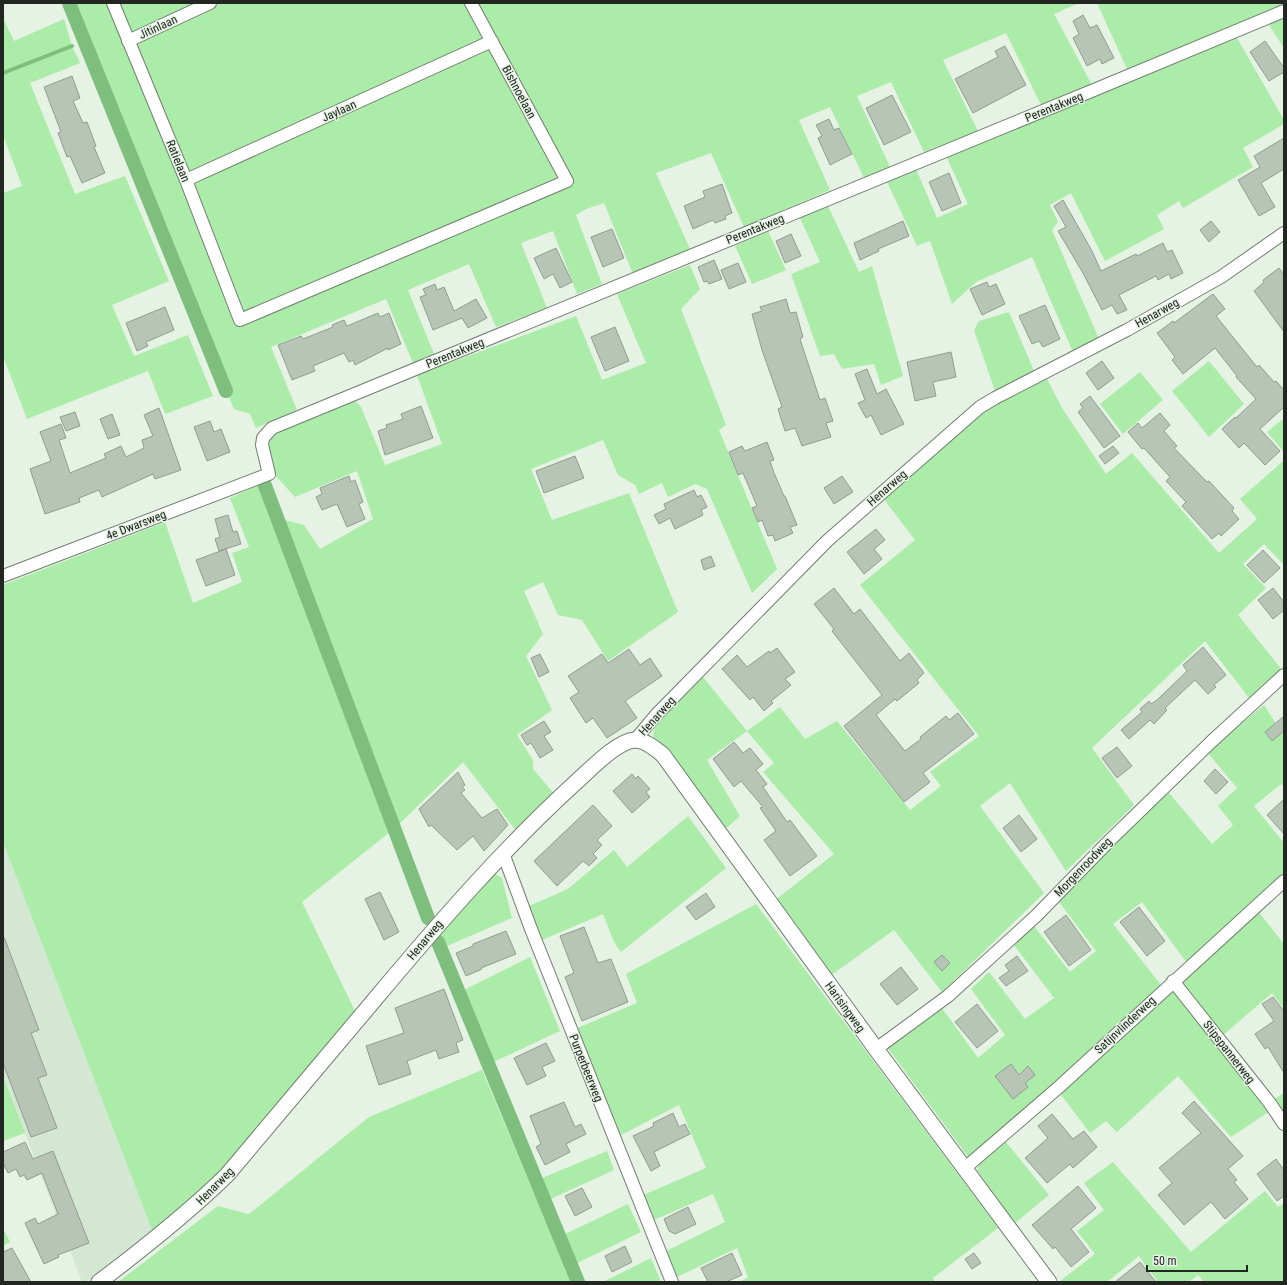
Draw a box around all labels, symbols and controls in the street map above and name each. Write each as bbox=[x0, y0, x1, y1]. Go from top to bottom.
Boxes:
street label: Jitinlaan bbox=[137, 12, 180, 42]
street label: Bishnoelaan bbox=[499, 63, 539, 121]
street label: Perentakweg bbox=[1023, 89, 1085, 125]
street label: Jaylaan bbox=[319, 97, 359, 125]
street label: Ratielaan bbox=[163, 138, 193, 184]
street label: Perentakweg bbox=[724, 211, 786, 247]
street label: Henarweg bbox=[1133, 295, 1181, 331]
street label: Perentakweg bbox=[424, 335, 486, 371]
street label: Henarweg bbox=[864, 467, 910, 509]
street label: 4e Dwarsweg bbox=[104, 507, 168, 543]
street label: Henarweg bbox=[636, 694, 678, 738]
street label: Morgenroodweg bbox=[1051, 834, 1115, 900]
street label: Henarweg bbox=[404, 917, 446, 963]
street label: Harisingweg bbox=[822, 979, 868, 1035]
street label: Satijnvlinderweg bbox=[1092, 993, 1158, 1057]
street label: Stipspannerweg bbox=[1200, 1018, 1258, 1086]
street label: Purperbeerweg bbox=[566, 1032, 606, 1104]
street label: Henarweg bbox=[193, 1164, 237, 1208]
scale bar bbox=[1147, 1247, 1247, 1273]
text: 50 m bbox=[1153, 1254, 1177, 1268]

